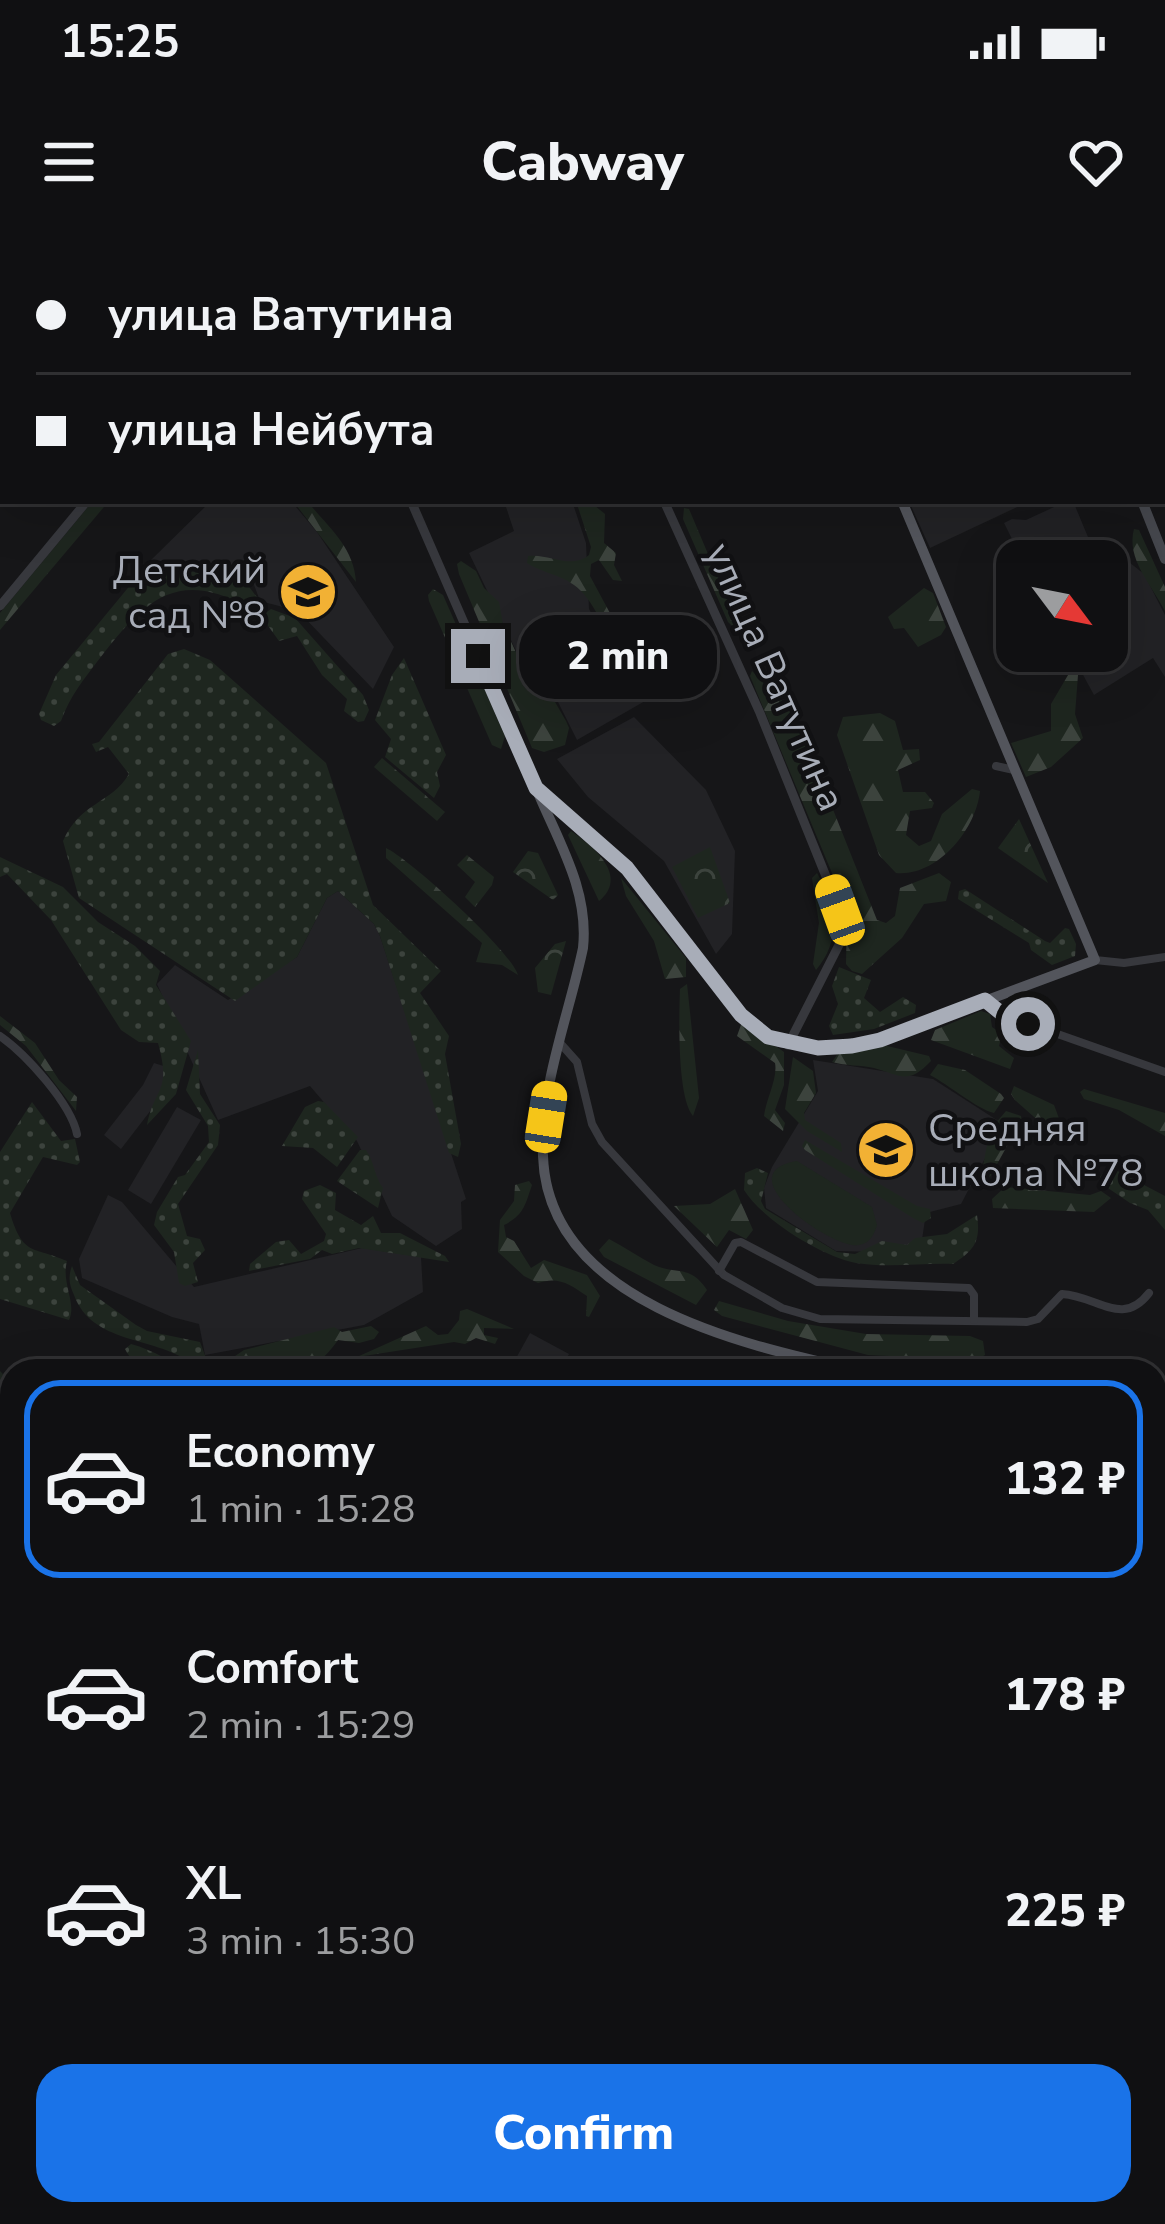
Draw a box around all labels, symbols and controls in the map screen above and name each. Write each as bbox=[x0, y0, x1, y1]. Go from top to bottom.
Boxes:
text: 15:25 bbox=[60, 12, 179, 73]
text: Cabway bbox=[481, 125, 684, 199]
icon: menu bbox=[36, 129, 102, 195]
icon: heart bbox=[1063, 129, 1129, 195]
text: улица Ватутина bbox=[108, 285, 454, 346]
text: улица Нейбута bbox=[108, 400, 435, 461]
street label: улица Ватутина bbox=[692, 535, 858, 819]
north arrow bbox=[996, 540, 1128, 672]
map controls bbox=[996, 540, 1128, 672]
place label: Детский сад №8 bbox=[113, 544, 266, 642]
school or university icon: Детский сад №8 bbox=[277, 561, 339, 623]
callout: 2 min bbox=[520, 614, 718, 698]
route end bbox=[451, 629, 505, 683]
text: 2 min bbox=[567, 630, 669, 683]
car bbox=[811, 870, 869, 950]
route start bbox=[1001, 997, 1055, 1051]
car bbox=[523, 1079, 569, 1155]
place label: Средняя школа №78 bbox=[928, 1102, 1144, 1200]
school or university icon: Средняя школа №78 bbox=[855, 1119, 917, 1181]
text: Economy bbox=[186, 1422, 375, 1483]
icon: car bbox=[42, 1425, 150, 1533]
text: 132 ₽ bbox=[1004, 1449, 1125, 1510]
text: 1 min · 15:28 bbox=[186, 1483, 415, 1536]
text: Comfort bbox=[186, 1638, 358, 1699]
icon: car bbox=[42, 1641, 150, 1749]
text: 178 ₽ bbox=[1004, 1665, 1125, 1726]
text: 2 min · 15:29 bbox=[186, 1699, 415, 1752]
text: XL bbox=[186, 1854, 242, 1915]
icon: car bbox=[42, 1857, 150, 1965]
text: 225 ₽ bbox=[1004, 1881, 1125, 1942]
text: 3 min · 15:30 bbox=[186, 1915, 415, 1968]
button: Confirm bbox=[36, 2064, 1131, 2202]

